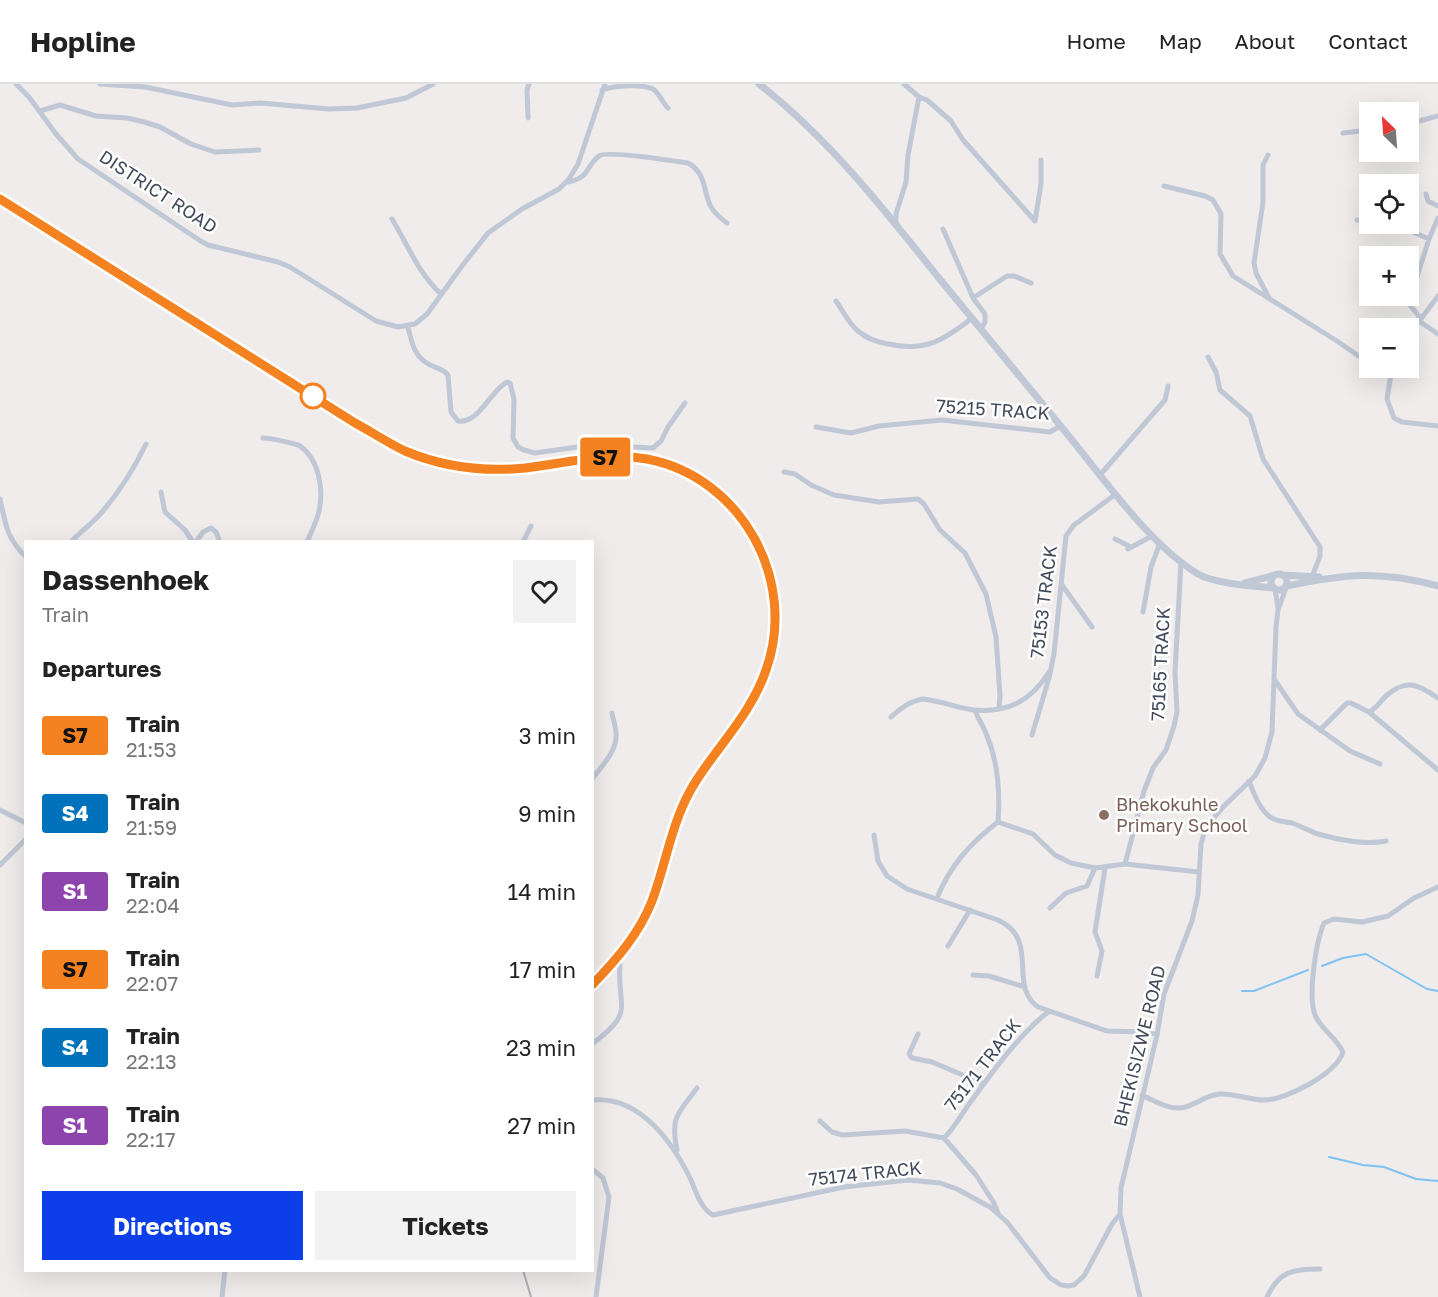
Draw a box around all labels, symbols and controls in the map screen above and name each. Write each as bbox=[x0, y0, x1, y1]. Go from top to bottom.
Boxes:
text: Hopline bbox=[30, 25, 136, 58]
text: Home bbox=[1066, 28, 1126, 54]
text: Map bbox=[1159, 28, 1202, 54]
text: About bbox=[1235, 28, 1295, 54]
text: Contact bbox=[1328, 28, 1408, 54]
north arrow bbox=[1359, 102, 1419, 162]
map controls bbox=[1359, 102, 1419, 378]
street label: DISTRICT ROAD bbox=[96, 145, 222, 237]
button: locate bbox=[1359, 174, 1419, 234]
button: + bbox=[1359, 246, 1419, 306]
button: − bbox=[1359, 318, 1419, 378]
unlabelled marker bbox=[300, 383, 326, 409]
street label: 75215 TRACK bbox=[936, 394, 1051, 424]
line badge: S7 bbox=[578, 438, 632, 476]
text: S7 bbox=[592, 444, 618, 470]
street label: 75153 TRACK bbox=[1025, 544, 1061, 660]
button: heart bbox=[513, 560, 576, 623]
text: Dassenhoek bbox=[42, 563, 210, 596]
text: Train bbox=[42, 602, 89, 626]
street label: 75165 TRACK bbox=[1146, 606, 1174, 722]
text: Departures bbox=[42, 655, 161, 682]
text: Train bbox=[126, 710, 180, 737]
text: S7 bbox=[62, 722, 88, 748]
text: 3 min bbox=[519, 722, 576, 749]
text: 21:53 bbox=[126, 737, 177, 761]
text: Train bbox=[126, 788, 180, 815]
place label: Bhekokuhle Primary School bbox=[1116, 793, 1248, 836]
text: S4 bbox=[61, 800, 89, 826]
text: 9 min bbox=[518, 800, 576, 827]
marker: Bhekokuhle Primary School bbox=[1097, 808, 1111, 822]
text: 21:59 bbox=[126, 815, 177, 839]
text: Train bbox=[126, 866, 180, 893]
text: S1 bbox=[63, 878, 87, 904]
text: 14 min bbox=[508, 878, 576, 905]
text: 22:04 bbox=[126, 893, 180, 917]
text: Train bbox=[126, 944, 180, 971]
text: S7 bbox=[62, 956, 88, 982]
text: 17 min bbox=[509, 956, 576, 983]
street label: BHEKISIZWE ROAD bbox=[1108, 963, 1170, 1129]
text: 22:07 bbox=[126, 971, 178, 995]
street label: 75171 TRACK bbox=[939, 1014, 1025, 1115]
text: Train bbox=[126, 1022, 180, 1049]
text: S4 bbox=[61, 1034, 89, 1060]
text: 23 min bbox=[506, 1034, 576, 1061]
text: 22:13 bbox=[126, 1049, 177, 1073]
text: Train bbox=[126, 1100, 180, 1127]
text: S1 bbox=[63, 1112, 87, 1138]
text: 27 min bbox=[507, 1112, 576, 1139]
text: 22:17 bbox=[126, 1127, 176, 1151]
street label: 75174 TRACK bbox=[807, 1156, 922, 1190]
button: Directions bbox=[42, 1191, 303, 1260]
button: Tickets bbox=[315, 1191, 576, 1260]

